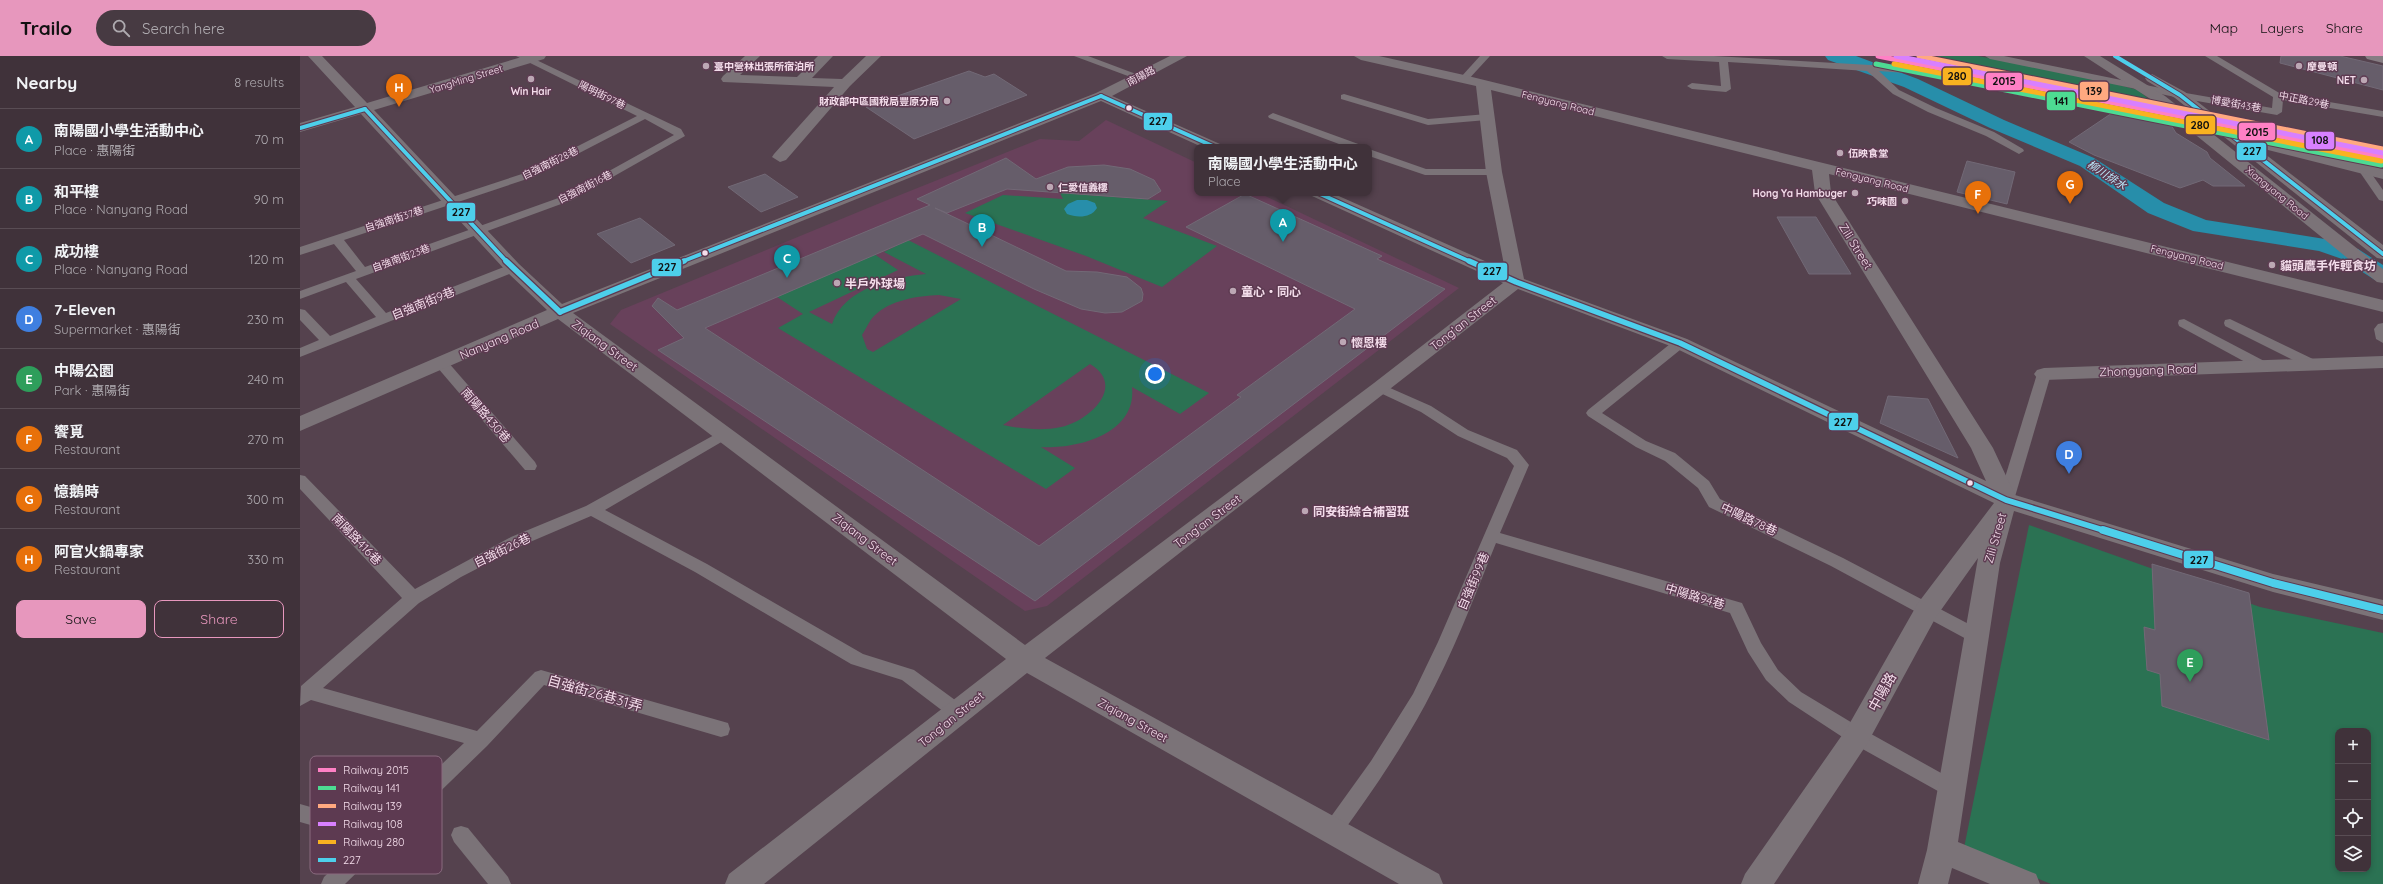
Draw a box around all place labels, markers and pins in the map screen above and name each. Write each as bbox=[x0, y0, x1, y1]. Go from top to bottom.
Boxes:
place label: 臺中營林出張所宿泊所 bbox=[714, 60, 814, 73]
place label: 摩曼頓 bbox=[2307, 60, 2338, 73]
marker: 臺中營林出張所宿泊所 bbox=[701, 61, 711, 71]
marker: 摩曼頓 bbox=[2294, 61, 2304, 71]
pin: H bbox=[386, 74, 412, 107]
marker: Win Hair bbox=[526, 74, 536, 84]
place label: NET bbox=[2337, 74, 2356, 87]
marker: NET bbox=[2359, 75, 2369, 85]
place label: Win Hair bbox=[511, 85, 552, 98]
place label: 財政部中區國稅局豐原分局 bbox=[819, 95, 939, 108]
marker: 財政部中區國稅局豐原分局 bbox=[942, 96, 952, 106]
unlabelled marker bbox=[1124, 103, 1134, 113]
place label: 伍映食堂 bbox=[1848, 147, 1888, 160]
marker: 伍映食堂 bbox=[1835, 148, 1845, 158]
pin: G bbox=[2057, 171, 2083, 204]
place label: 仁愛信義樓 bbox=[1058, 181, 1108, 194]
pin: F bbox=[1965, 181, 1991, 214]
marker: 仁愛信義樓 bbox=[1045, 182, 1055, 192]
place label: Hong Ya Hambuger bbox=[1753, 187, 1848, 200]
marker: Hong Ya Hambuger bbox=[1850, 188, 1860, 198]
place label: 巧味園 bbox=[1867, 195, 1897, 208]
marker: 巧味園 bbox=[1900, 196, 1910, 206]
pin: A bbox=[1270, 209, 1296, 242]
pin: B bbox=[969, 214, 995, 247]
pin: C bbox=[774, 245, 800, 278]
unlabelled marker bbox=[700, 248, 710, 258]
place label: 貓頭鷹手作輕食坊 bbox=[2280, 258, 2376, 273]
marker: 貓頭鷹手作輕食坊 bbox=[2267, 260, 2277, 270]
place label: 半戶外球場 bbox=[845, 276, 905, 291]
marker: 半戶外球場 bbox=[832, 278, 842, 288]
place label: 童心‧同心 bbox=[1241, 284, 1301, 299]
marker: 童心‧同心 bbox=[1228, 286, 1238, 296]
place label: 懷恩樓 bbox=[1351, 335, 1387, 350]
marker: 懷恩樓 bbox=[1338, 337, 1348, 347]
pin: D bbox=[2056, 441, 2082, 474]
unlabelled marker bbox=[1965, 478, 1975, 488]
place label: 同安街綜合補習班 bbox=[1313, 504, 1409, 519]
marker: 同安街綜合補習班 bbox=[1300, 506, 1310, 516]
pin: E bbox=[2177, 649, 2203, 682]

